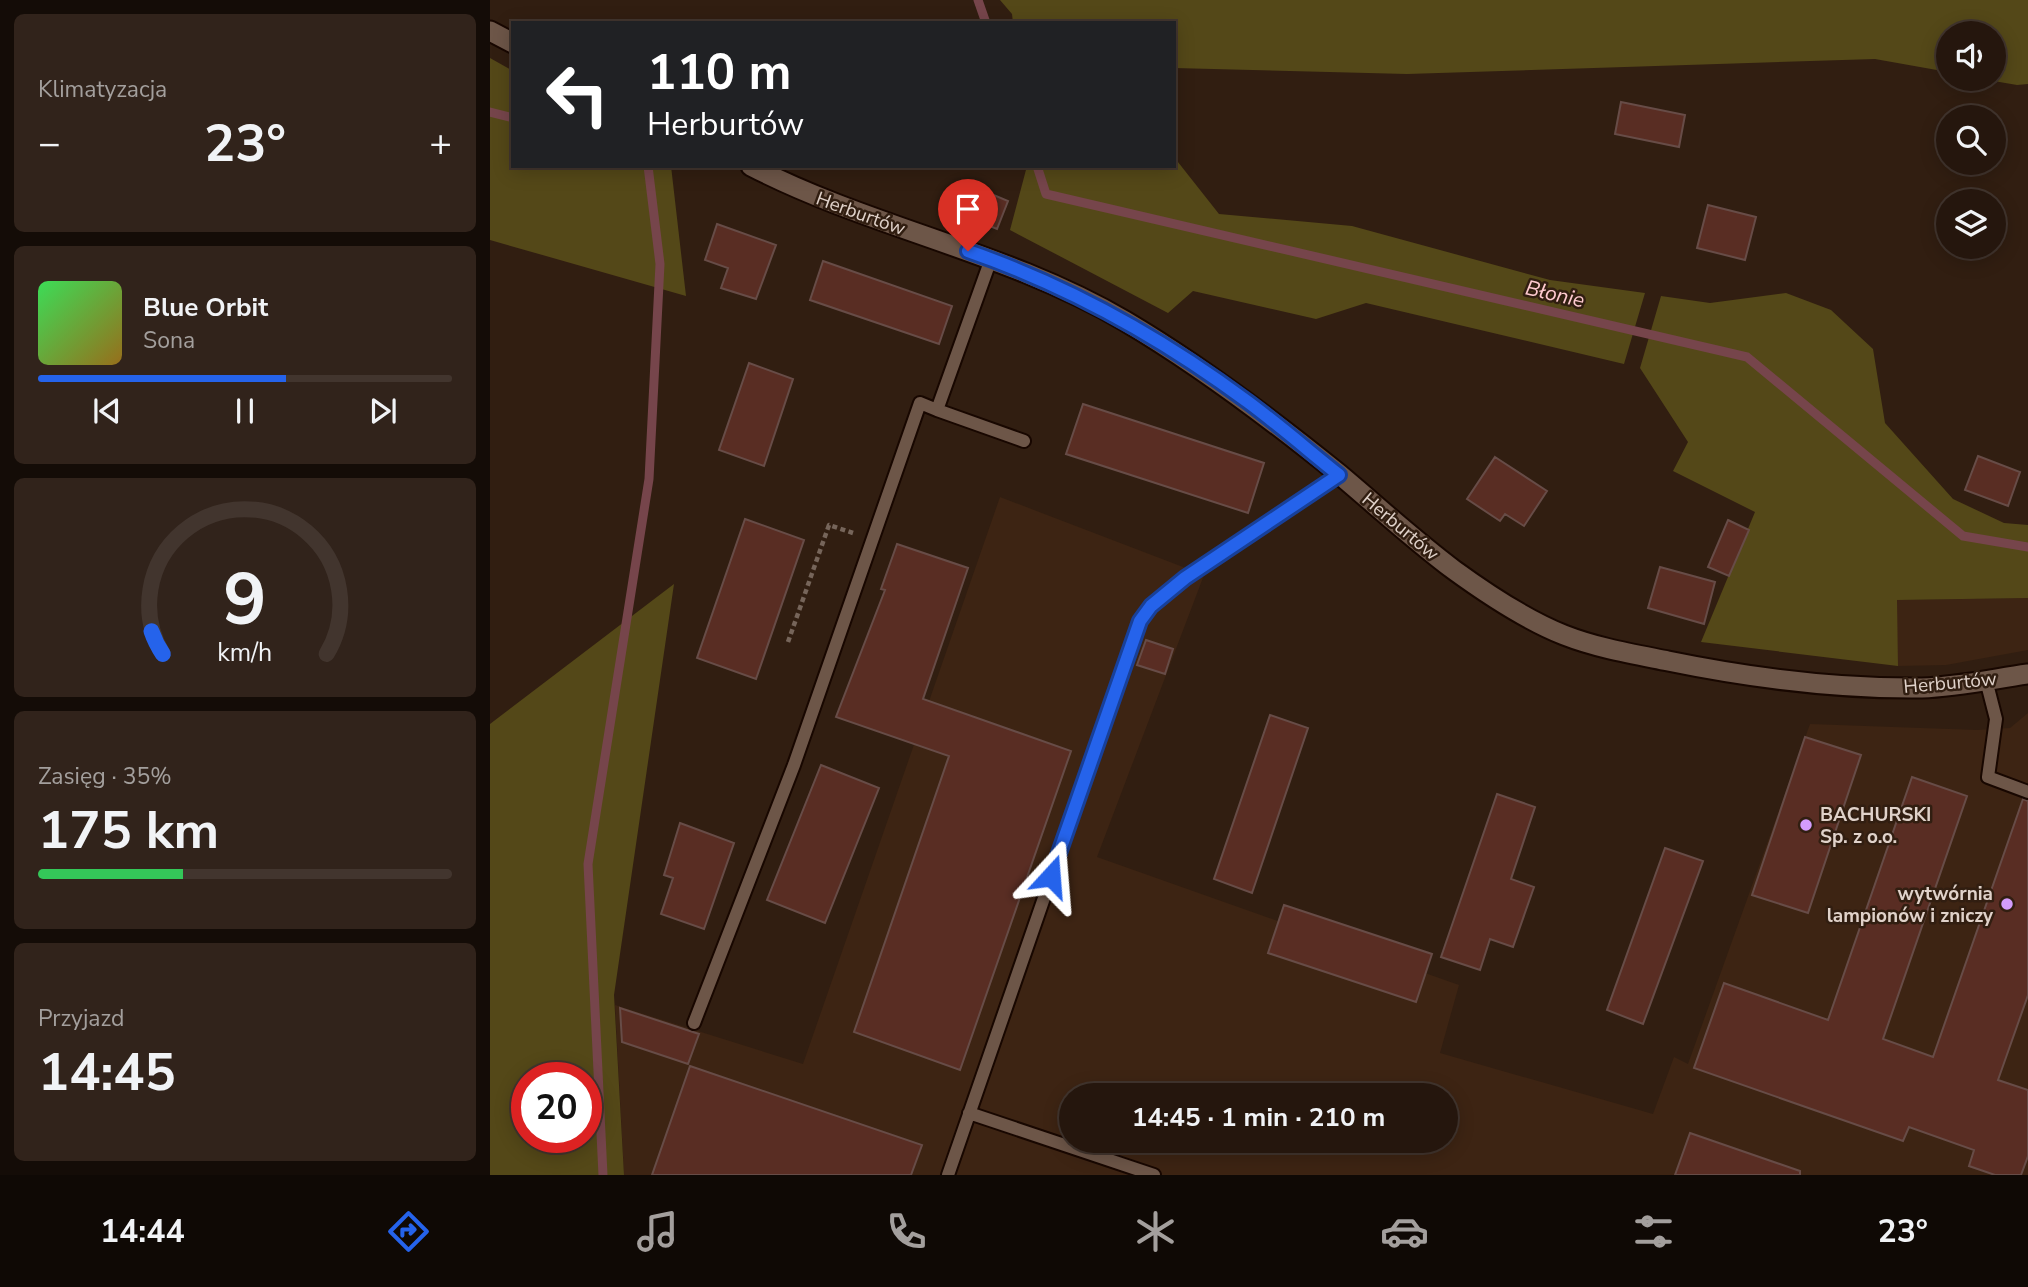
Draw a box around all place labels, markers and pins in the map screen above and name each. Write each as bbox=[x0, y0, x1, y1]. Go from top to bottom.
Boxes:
pin bbox=[938, 179, 998, 251]
place label: BACHURSKI Sp. z o.o. bbox=[1820, 802, 1931, 850]
marker: BACHURSKI Sp. z o.o. bbox=[1798, 817, 1814, 833]
place label: wytwórnia lampionów i zniczy bbox=[1827, 881, 1994, 929]
marker: wytwórnia lampionów i zniczy bbox=[1999, 896, 2015, 912]

